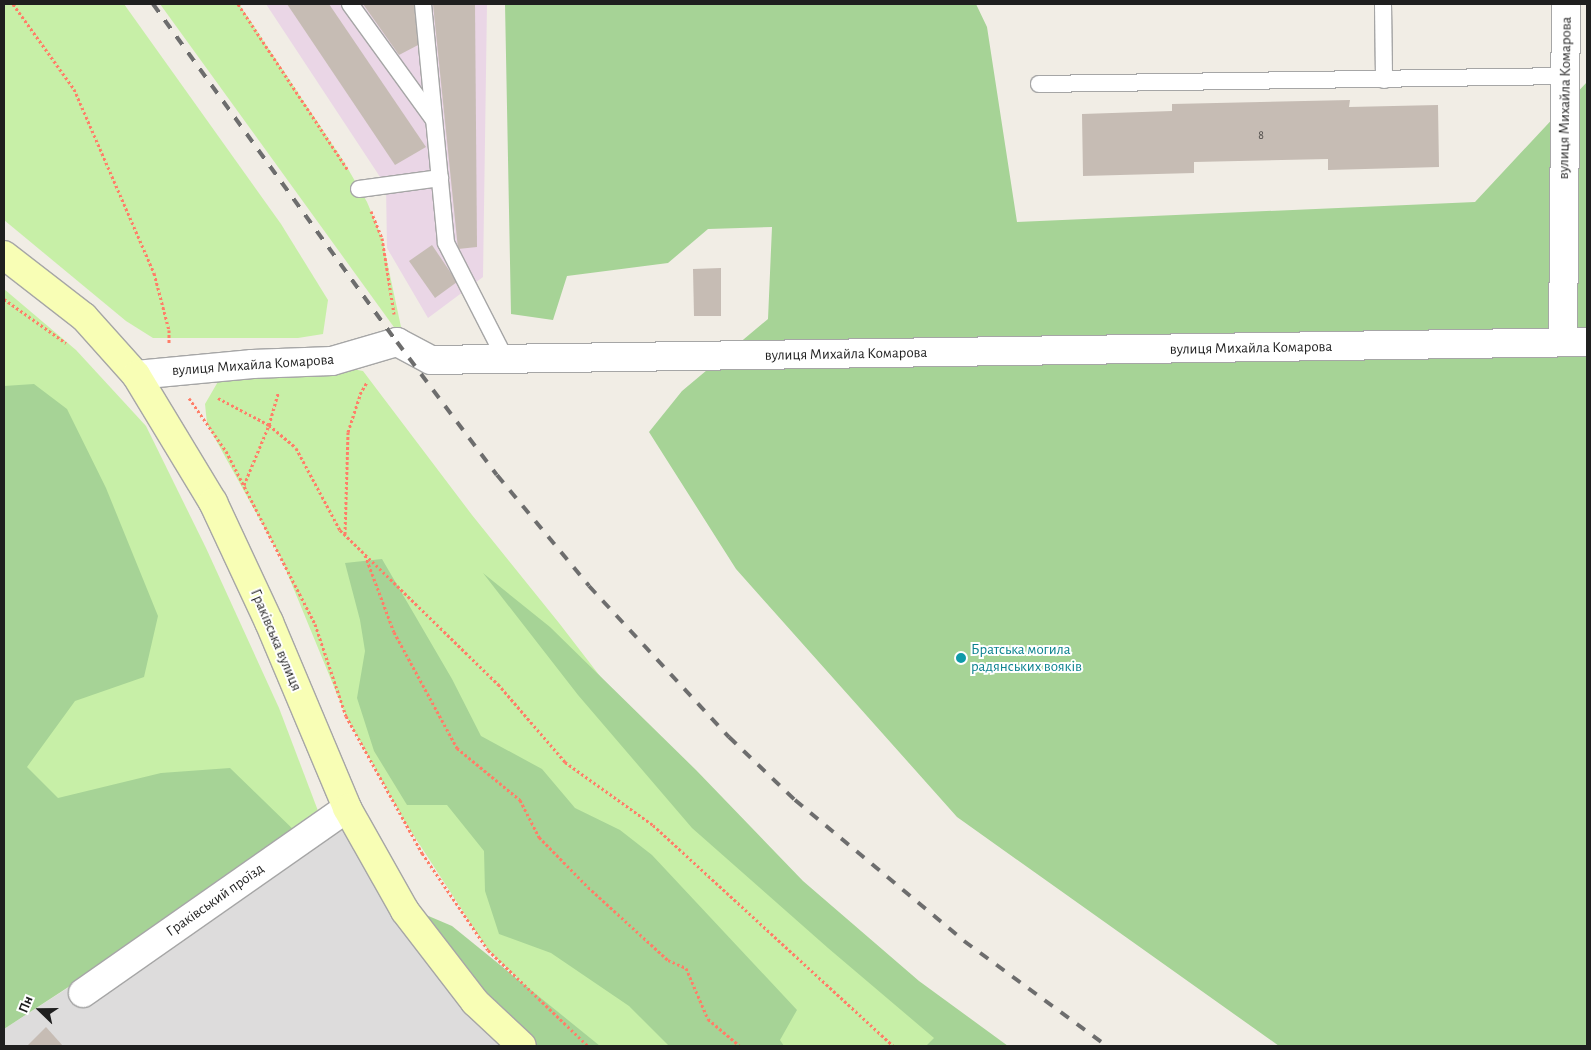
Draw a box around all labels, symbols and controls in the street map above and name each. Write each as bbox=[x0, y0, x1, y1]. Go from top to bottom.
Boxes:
street label: вулиця Михайла Комарова bbox=[1555, 17, 1575, 179]
house number: 8 bbox=[1258, 129, 1264, 143]
street label: вулиця Михайла Комарова bbox=[1170, 338, 1332, 358]
street label: вулиця Михайла Комарова bbox=[765, 344, 927, 364]
street label: вулиця Михайла Комарова bbox=[171, 350, 335, 380]
street label: Граківська вулиця bbox=[246, 586, 306, 694]
place label: Братська могила радянських вояків bbox=[971, 640, 1082, 675]
marker: Братська могила радянських вояків bbox=[955, 652, 967, 664]
street label: Граківський проїзд bbox=[163, 860, 267, 940]
north arrow bbox=[15, 985, 65, 1035]
text: Пн bbox=[16, 994, 36, 1015]

